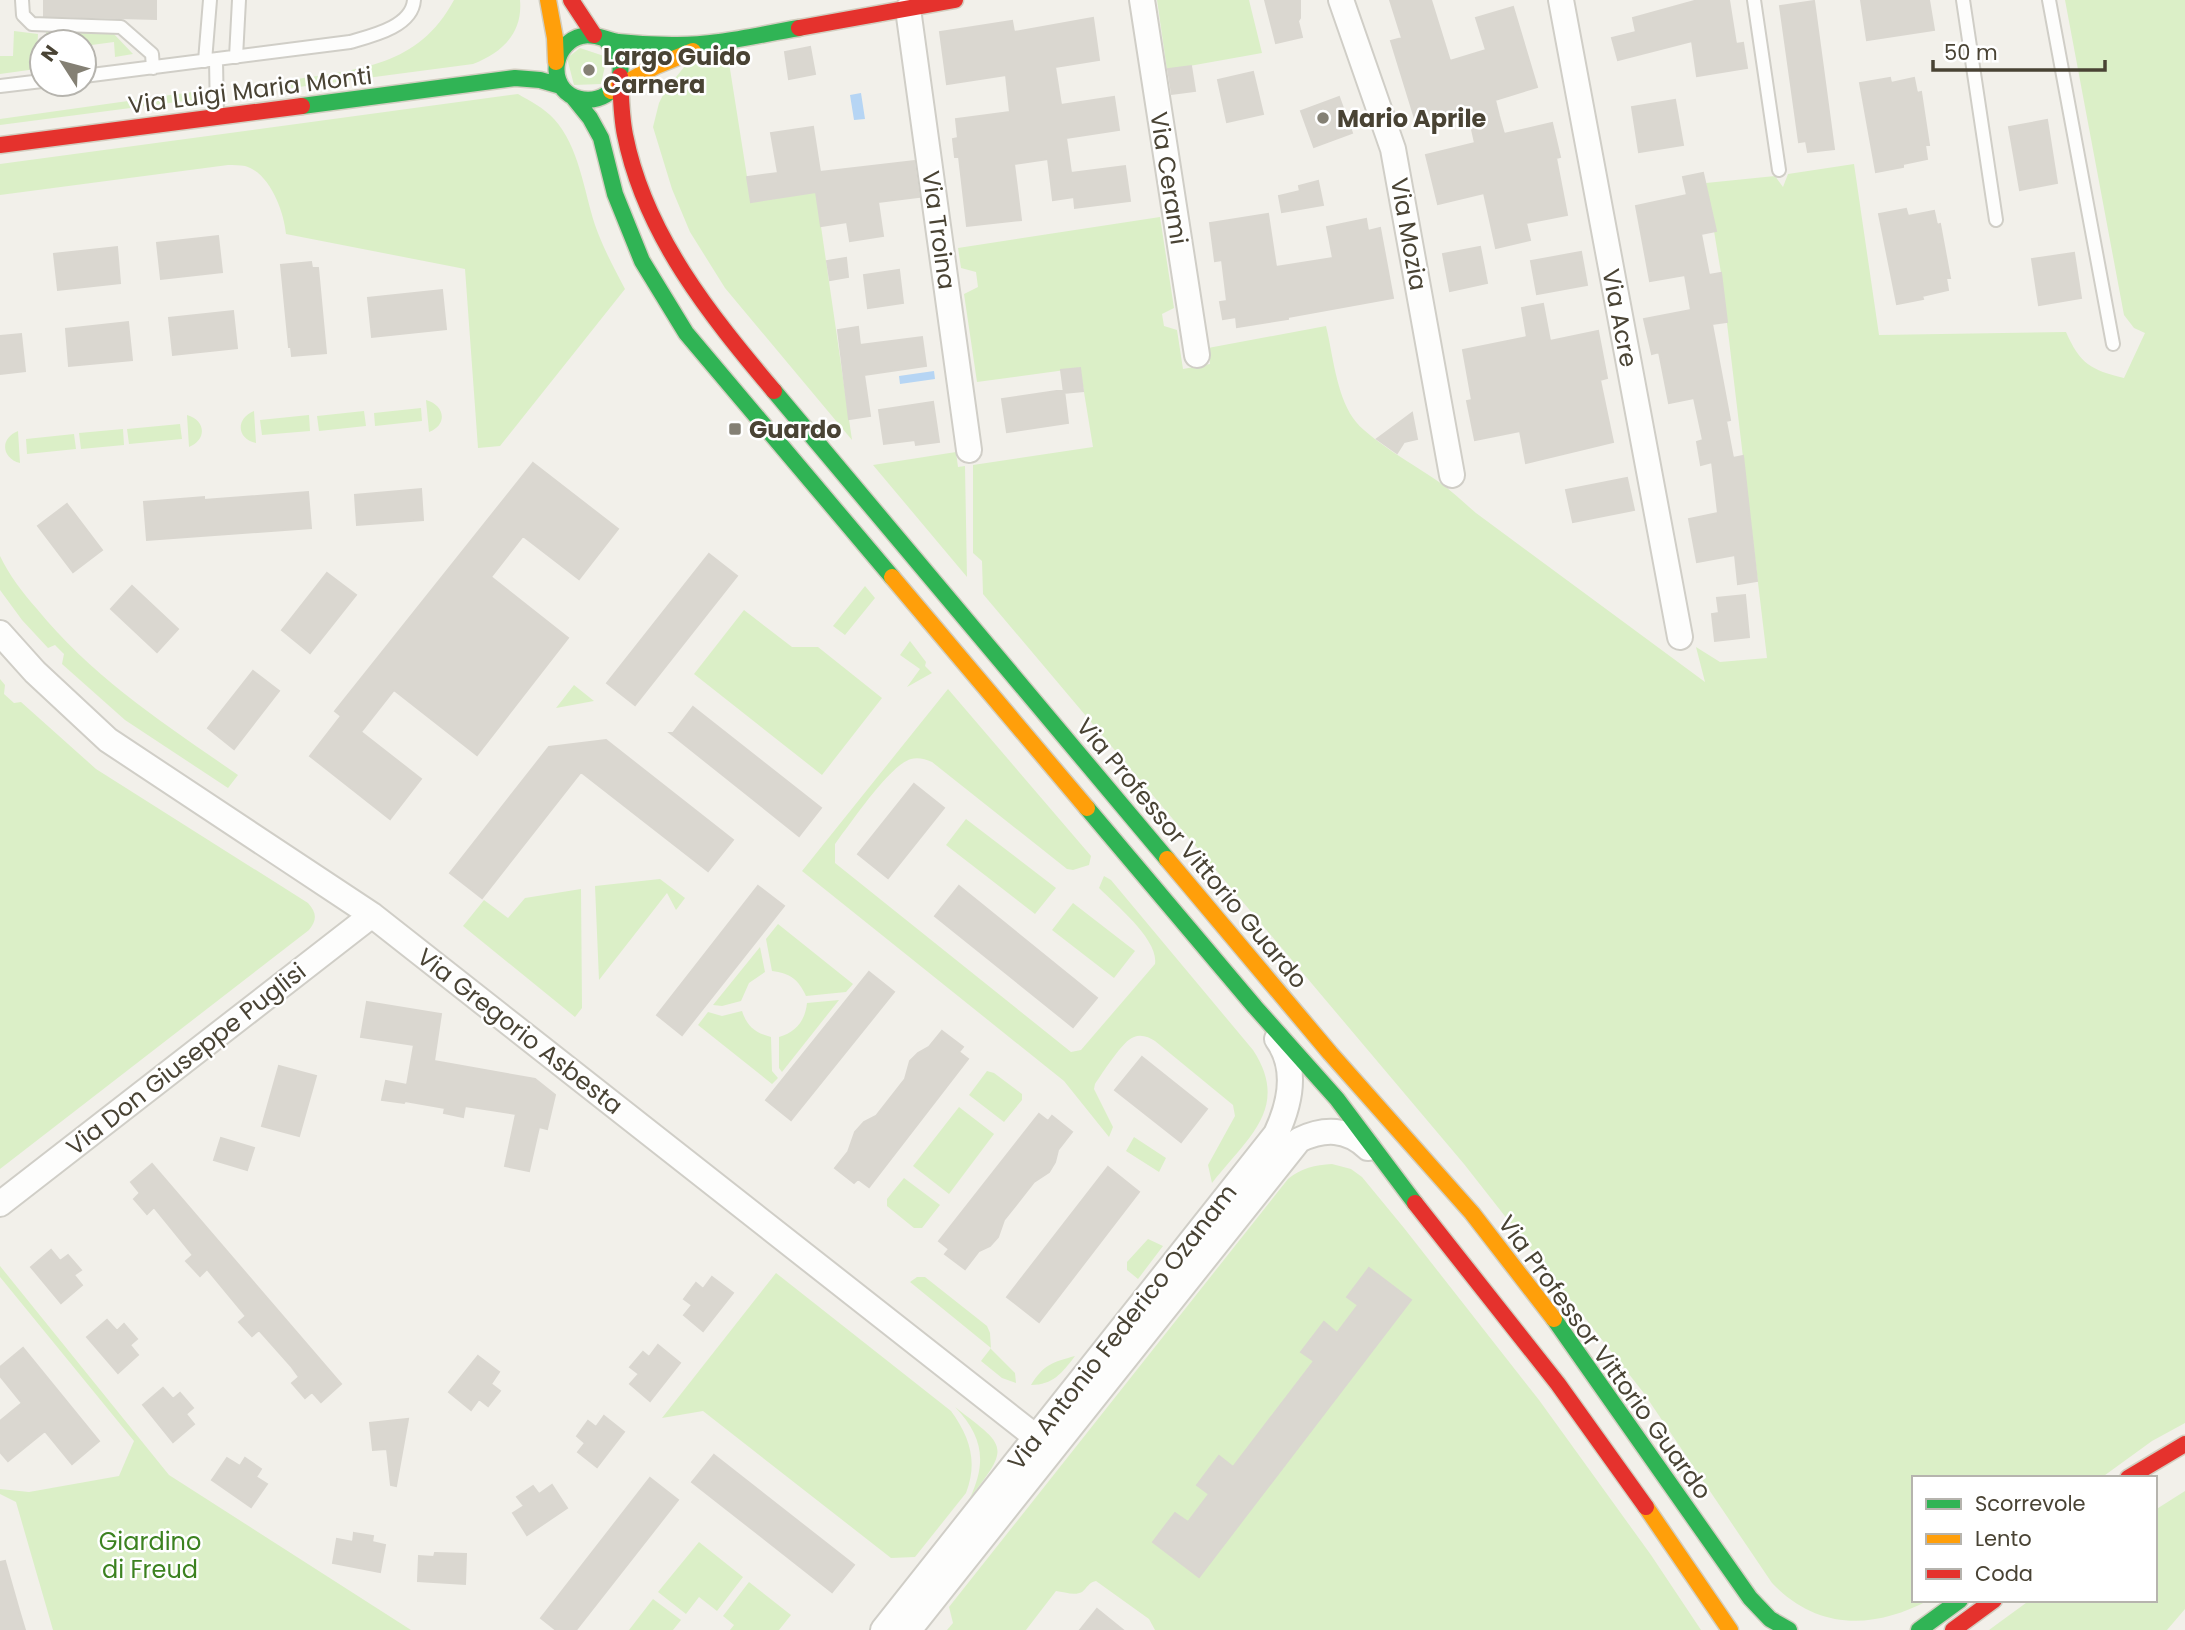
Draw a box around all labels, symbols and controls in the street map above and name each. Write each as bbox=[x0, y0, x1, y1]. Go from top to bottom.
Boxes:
north arrow bbox=[28, 28, 98, 98]
scale bar bbox=[1933, 28, 2104, 72]
text: 50 m bbox=[1944, 38, 1998, 67]
text: N bbox=[35, 40, 65, 67]
place label: Largo Guido Carnera bbox=[603, 40, 751, 101]
street label: Via Luigi Maria Monti bbox=[126, 59, 374, 121]
marker: Largo Guido Carnera bbox=[581, 62, 597, 78]
place label: Mario Aprile bbox=[1337, 102, 1486, 135]
street label: Via Cerami bbox=[1142, 109, 1196, 247]
marker: Mario Aprile bbox=[1315, 110, 1331, 126]
street label: Via Troina bbox=[914, 169, 964, 291]
street label: Via Mozia bbox=[1383, 175, 1435, 293]
street label: Via Acre bbox=[1594, 266, 1646, 370]
place label: Guardo bbox=[749, 413, 842, 446]
marker: Guardo bbox=[727, 421, 743, 437]
street label: Via Professor Vittorio Guardo bbox=[1069, 711, 1315, 995]
street label: Via Gregorio Asbesta bbox=[410, 940, 630, 1122]
street label: Via Don Giuseppe Puglisi bbox=[59, 955, 313, 1163]
street label: Via Antonio Federico Ozanam bbox=[1000, 1177, 1244, 1477]
street label: Via Professor Vittorio Guardo bbox=[1491, 1208, 1719, 1506]
legend bbox=[1912, 1476, 2157, 1602]
text: Scorrevole bbox=[1975, 1489, 2086, 1518]
text: Lento bbox=[1975, 1524, 2032, 1553]
park label: Giardino di Freud bbox=[99, 1525, 201, 1586]
text: Coda bbox=[1975, 1559, 2033, 1588]

